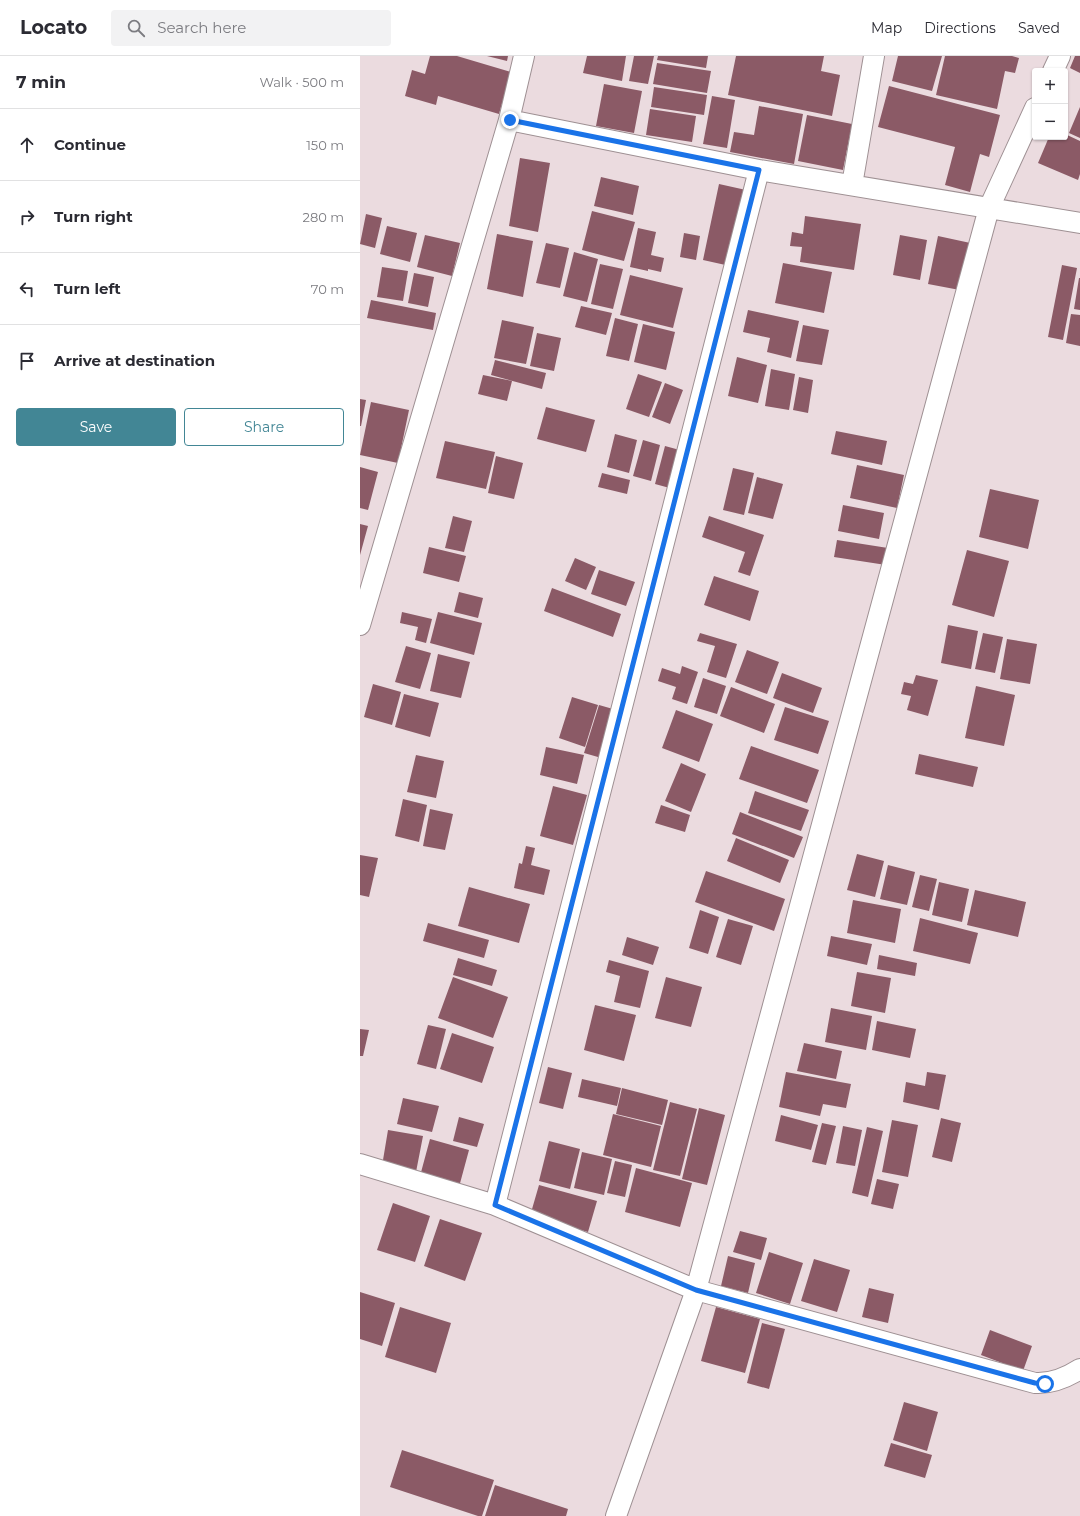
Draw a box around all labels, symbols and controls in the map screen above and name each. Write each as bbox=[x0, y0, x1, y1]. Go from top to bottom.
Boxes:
search box bbox=[111, 10, 391, 46]
text: Locato bbox=[20, 16, 87, 39]
icon: search bbox=[125, 17, 147, 39]
text: Search here bbox=[157, 18, 246, 37]
text: Map bbox=[871, 19, 902, 37]
text: Directions bbox=[924, 19, 996, 37]
text: Saved bbox=[1018, 19, 1060, 37]
map controls bbox=[1032, 68, 1068, 140]
button: + bbox=[1032, 68, 1068, 104]
text: 7 min bbox=[16, 72, 66, 92]
text: Walk · 500 m bbox=[259, 74, 344, 90]
button: − bbox=[1032, 104, 1068, 140]
route end bbox=[501, 111, 519, 129]
icon: ahead bbox=[16, 134, 38, 156]
text: Continue bbox=[54, 135, 126, 154]
text: 150 m bbox=[306, 137, 344, 153]
icon: right bbox=[16, 206, 38, 228]
text: Turn right bbox=[54, 207, 133, 226]
text: 280 m bbox=[303, 209, 344, 225]
icon: left bbox=[16, 278, 38, 300]
text: Turn left bbox=[54, 279, 121, 298]
text: 70 m bbox=[311, 281, 344, 297]
icon: arrive bbox=[16, 350, 38, 372]
text: Arrive at destination bbox=[54, 351, 215, 370]
button: Save bbox=[16, 408, 176, 446]
button: Share bbox=[184, 408, 344, 446]
route start bbox=[1036, 1375, 1054, 1393]

